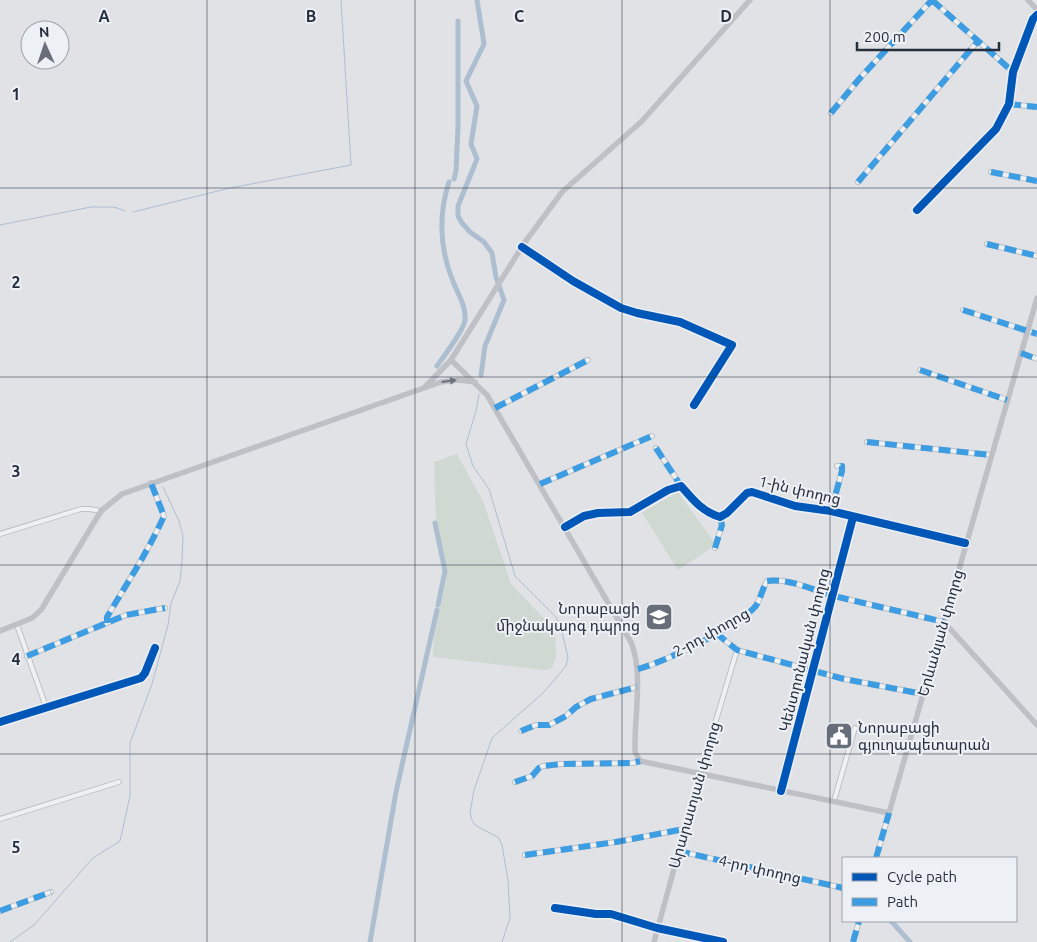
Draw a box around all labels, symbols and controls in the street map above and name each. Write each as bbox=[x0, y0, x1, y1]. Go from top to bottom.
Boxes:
text: A bbox=[98, 7, 110, 25]
text: B bbox=[306, 7, 316, 25]
text: C bbox=[514, 7, 524, 25]
text: D bbox=[720, 7, 732, 25]
north arrow bbox=[20, 20, 70, 70]
scale bar bbox=[857, 20, 1000, 52]
text: N bbox=[39, 24, 50, 40]
text: 200 m bbox=[864, 28, 906, 45]
text: 1 bbox=[11, 85, 21, 103]
text: 2 bbox=[11, 273, 21, 291]
one-way arrow bbox=[441, 377, 457, 385]
text: 3 bbox=[11, 462, 21, 480]
street label: 1-ին փողոց bbox=[757, 472, 843, 509]
street label: Կենտրոնական փողոց bbox=[775, 566, 834, 734]
street label: Երևանյան փողոց bbox=[914, 568, 967, 699]
place label: Նորաբացի միջնակարգ դպրոց bbox=[496, 600, 640, 635]
school or university icon: Նորաբացի միջնակարգ դպրոց bbox=[644, 602, 674, 632]
street label: 2-րդ փողոց bbox=[670, 604, 752, 661]
text: 4 bbox=[11, 650, 21, 668]
place label: Նորաբացի գյուղապետարան bbox=[858, 719, 990, 754]
street label: Արարատյան փողոց bbox=[665, 720, 724, 870]
public building icon: Նորաբացի գյուղապետարան bbox=[824, 721, 854, 751]
text: 5 bbox=[11, 838, 21, 856]
street label: 4-րդ փողոց bbox=[717, 851, 803, 888]
legend bbox=[842, 857, 1017, 922]
text: Cycle path bbox=[887, 868, 957, 885]
text: Path bbox=[887, 893, 918, 910]

